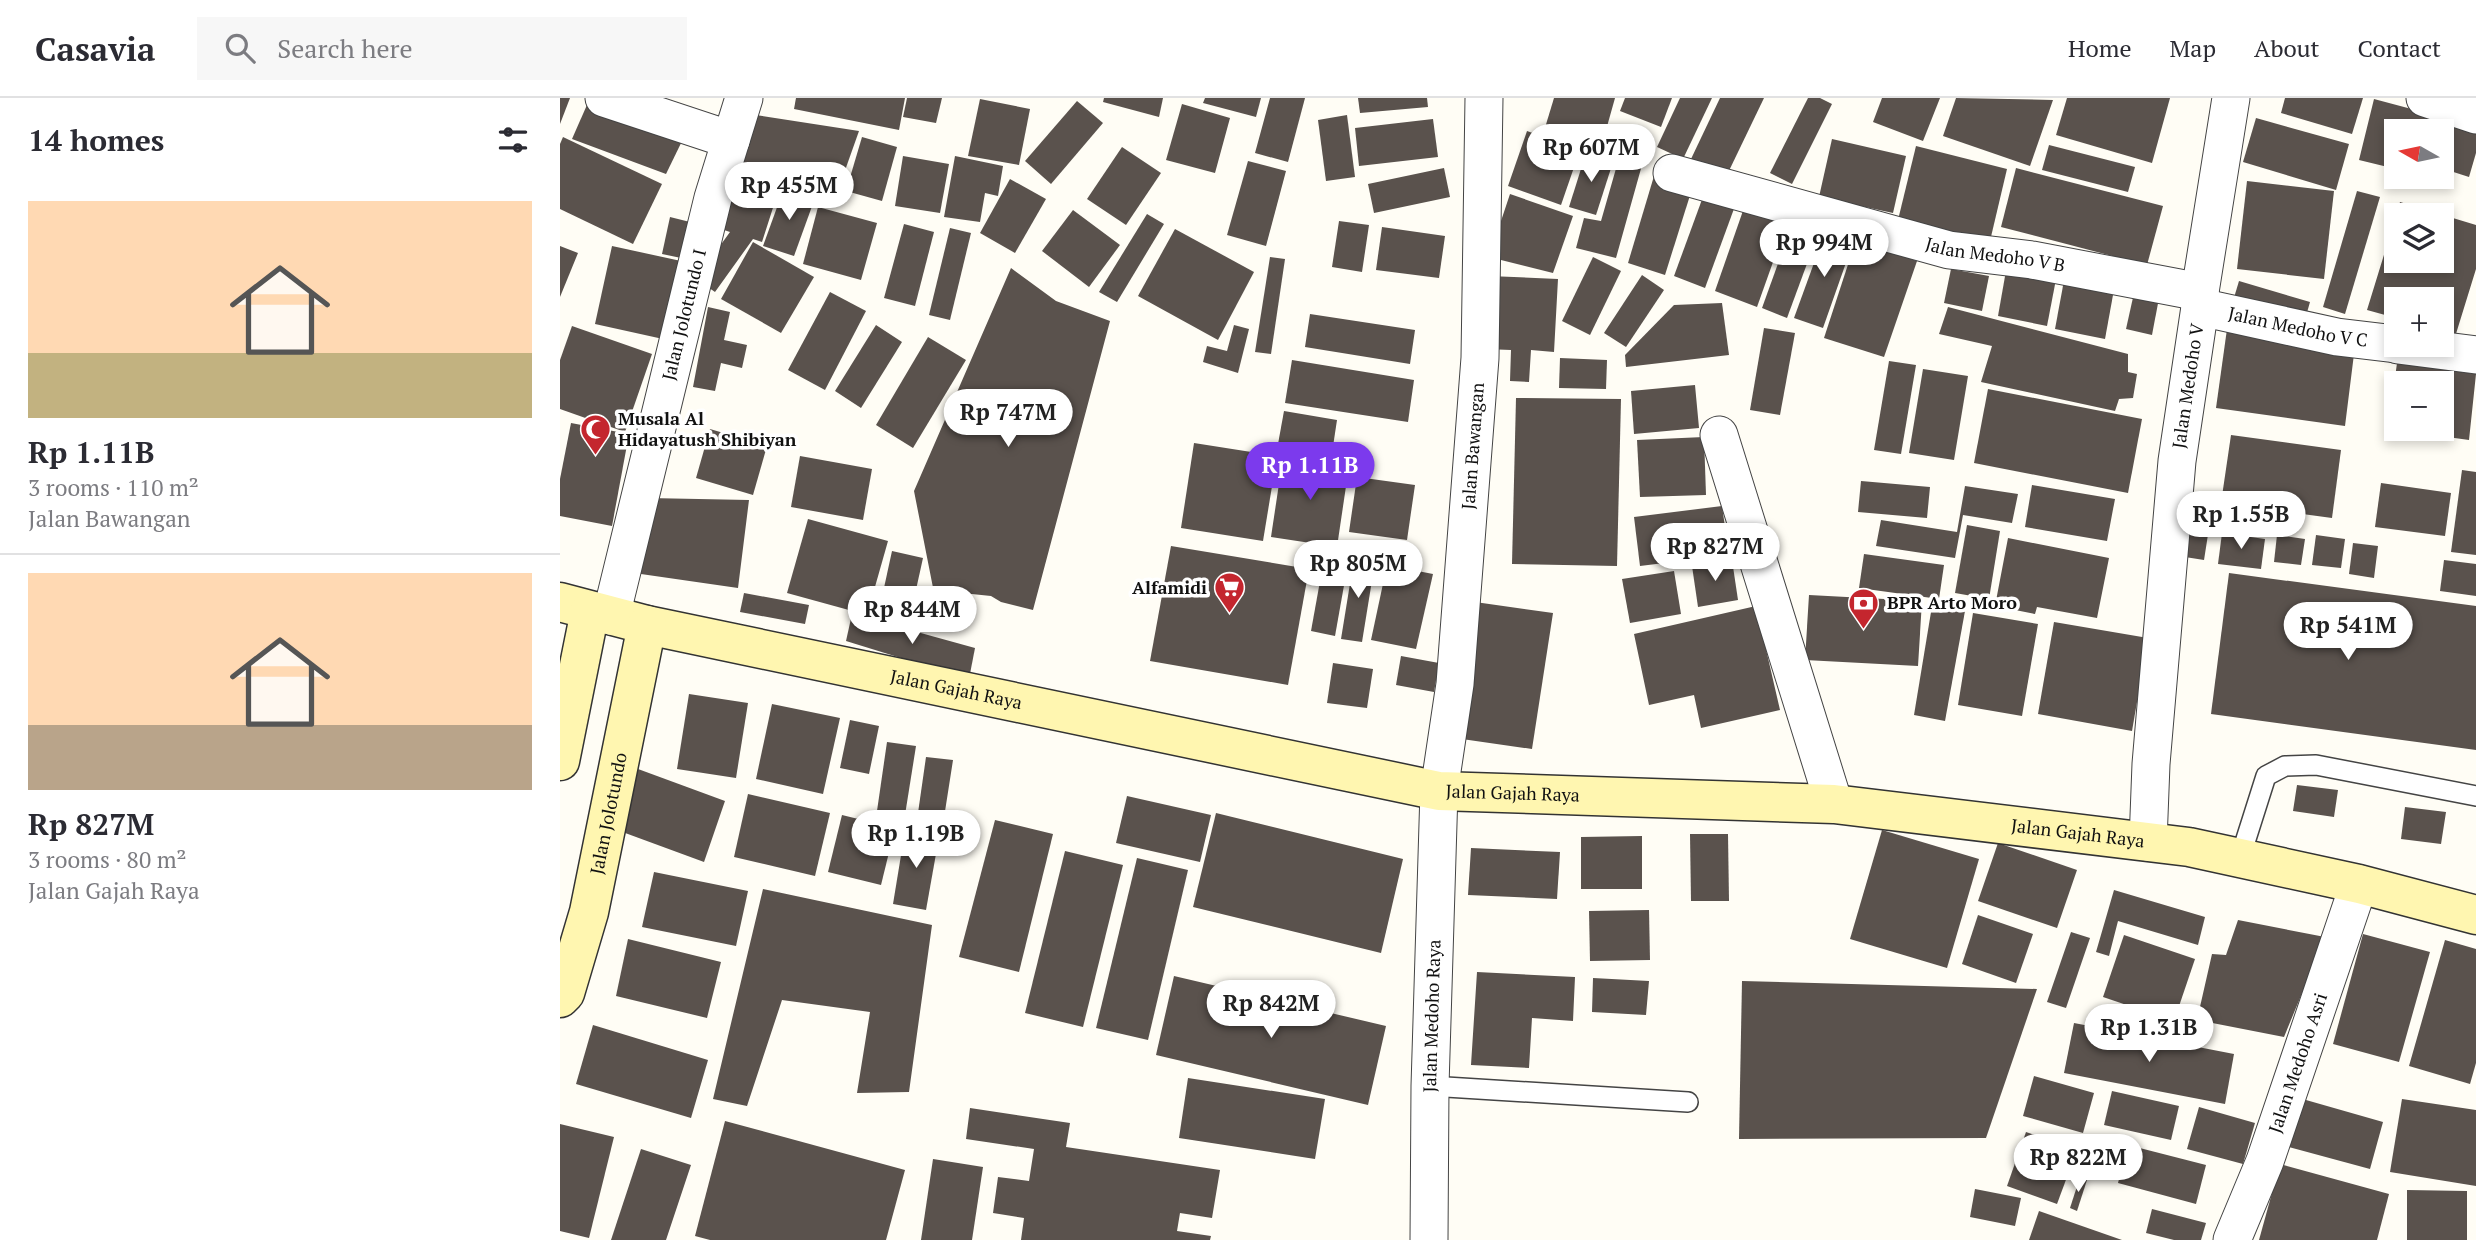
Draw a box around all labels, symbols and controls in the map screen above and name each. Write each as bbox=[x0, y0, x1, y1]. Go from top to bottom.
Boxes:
search box bbox=[197, 17, 687, 80]
text: Casavia bbox=[35, 27, 155, 70]
icon: search bbox=[221, 29, 259, 67]
text: Search here bbox=[277, 31, 413, 65]
text: Home bbox=[2068, 32, 2132, 64]
text: Map bbox=[2170, 32, 2216, 64]
text: About bbox=[2254, 32, 2320, 64]
text: Contact bbox=[2358, 32, 2441, 64]
north arrow bbox=[2384, 119, 2454, 189]
map controls bbox=[2384, 119, 2454, 441]
text: 14 homes bbox=[28, 120, 164, 160]
icon: filters bbox=[494, 121, 532, 159]
pin: Rp 607M bbox=[1526, 125, 1656, 184]
text: Rp 607M bbox=[1543, 131, 1639, 162]
pin: Rp 455M bbox=[724, 162, 854, 222]
text: Rp 455M bbox=[741, 169, 837, 200]
button: layers bbox=[2384, 203, 2454, 273]
pin: Rp 994M bbox=[1759, 220, 1889, 279]
text: Rp 994M bbox=[1776, 226, 1872, 257]
street label: Jalan Medoho V B bbox=[1923, 231, 2067, 277]
street label: Jalan Jolotundo I bbox=[656, 246, 711, 383]
icon: home bbox=[217, 247, 343, 373]
button: + bbox=[2384, 287, 2454, 357]
street label: Jalan Medoho V C bbox=[2226, 301, 2369, 352]
street label: Jalan Medoho V bbox=[2166, 321, 2209, 450]
button: − bbox=[2384, 371, 2454, 441]
street label: Jalan Bawangan bbox=[1455, 381, 1489, 510]
pin: Rp 747M bbox=[943, 390, 1073, 449]
text: Rp 747M bbox=[960, 396, 1056, 427]
place label: Musala Al Hidayatush Shibiyan bbox=[618, 406, 797, 451]
mosque icon: Musala Al Hidayatush Shibiyan bbox=[578, 412, 612, 456]
text: Rp 1.11B bbox=[28, 432, 154, 472]
pin: Rp 1.11B bbox=[1238, 442, 1382, 502]
text: Rp 1.11B bbox=[1262, 449, 1358, 480]
text: 3 rooms · 110 m² bbox=[28, 472, 199, 503]
pin: Rp 1.55B bbox=[2169, 491, 2313, 551]
text: Rp 1.55B bbox=[2193, 498, 2289, 529]
text: Jalan Bawangan bbox=[28, 503, 190, 534]
pin: Rp 827M bbox=[1650, 524, 1780, 583]
text: Rp 827M bbox=[1667, 530, 1763, 561]
pin: Rp 805M bbox=[1293, 540, 1423, 600]
text: Rp 805M bbox=[1310, 547, 1406, 578]
supermarket icon: Alfamidi bbox=[1213, 571, 1247, 615]
place label: Alfamidi bbox=[1132, 575, 1207, 599]
bank icon: BPR Arto Moro bbox=[1847, 586, 1881, 630]
pin: Rp 844M bbox=[847, 587, 977, 646]
place label: BPR Arto Moro bbox=[1887, 590, 2017, 614]
text: Rp 844M bbox=[864, 593, 960, 624]
pin: Rp 541M bbox=[2283, 602, 2413, 662]
text: Rp 541M bbox=[2300, 609, 2396, 640]
icon: home bbox=[217, 619, 343, 745]
street label: Jalan Gajah Raya bbox=[888, 663, 1025, 714]
street label: Jalan Jolotundo bbox=[584, 750, 632, 876]
street label: Jalan Gajah Raya bbox=[1445, 778, 1580, 807]
text: Rp 827M bbox=[28, 804, 154, 844]
pin: Rp 1.19B bbox=[844, 810, 988, 870]
street label: Jalan Gajah Raya bbox=[2010, 813, 2146, 853]
text: Rp 1.19B bbox=[868, 817, 964, 848]
text: 3 rooms · 80 m² bbox=[28, 844, 187, 875]
text: Jalan Gajah Raya bbox=[28, 875, 200, 906]
street label: Jalan Medoho Raya bbox=[1417, 939, 1445, 1093]
pin: Rp 842M bbox=[1206, 981, 1336, 1040]
text: Rp 842M bbox=[1223, 987, 1319, 1018]
street label: Jalan Medoho Asri bbox=[2262, 990, 2332, 1136]
pin: Rp 1.31B bbox=[2077, 1004, 2221, 1064]
text: Rp 1.31B bbox=[2101, 1011, 2197, 1042]
pin: Rp 822M bbox=[2013, 1134, 2143, 1194]
text: Rp 822M bbox=[2030, 1141, 2126, 1172]

